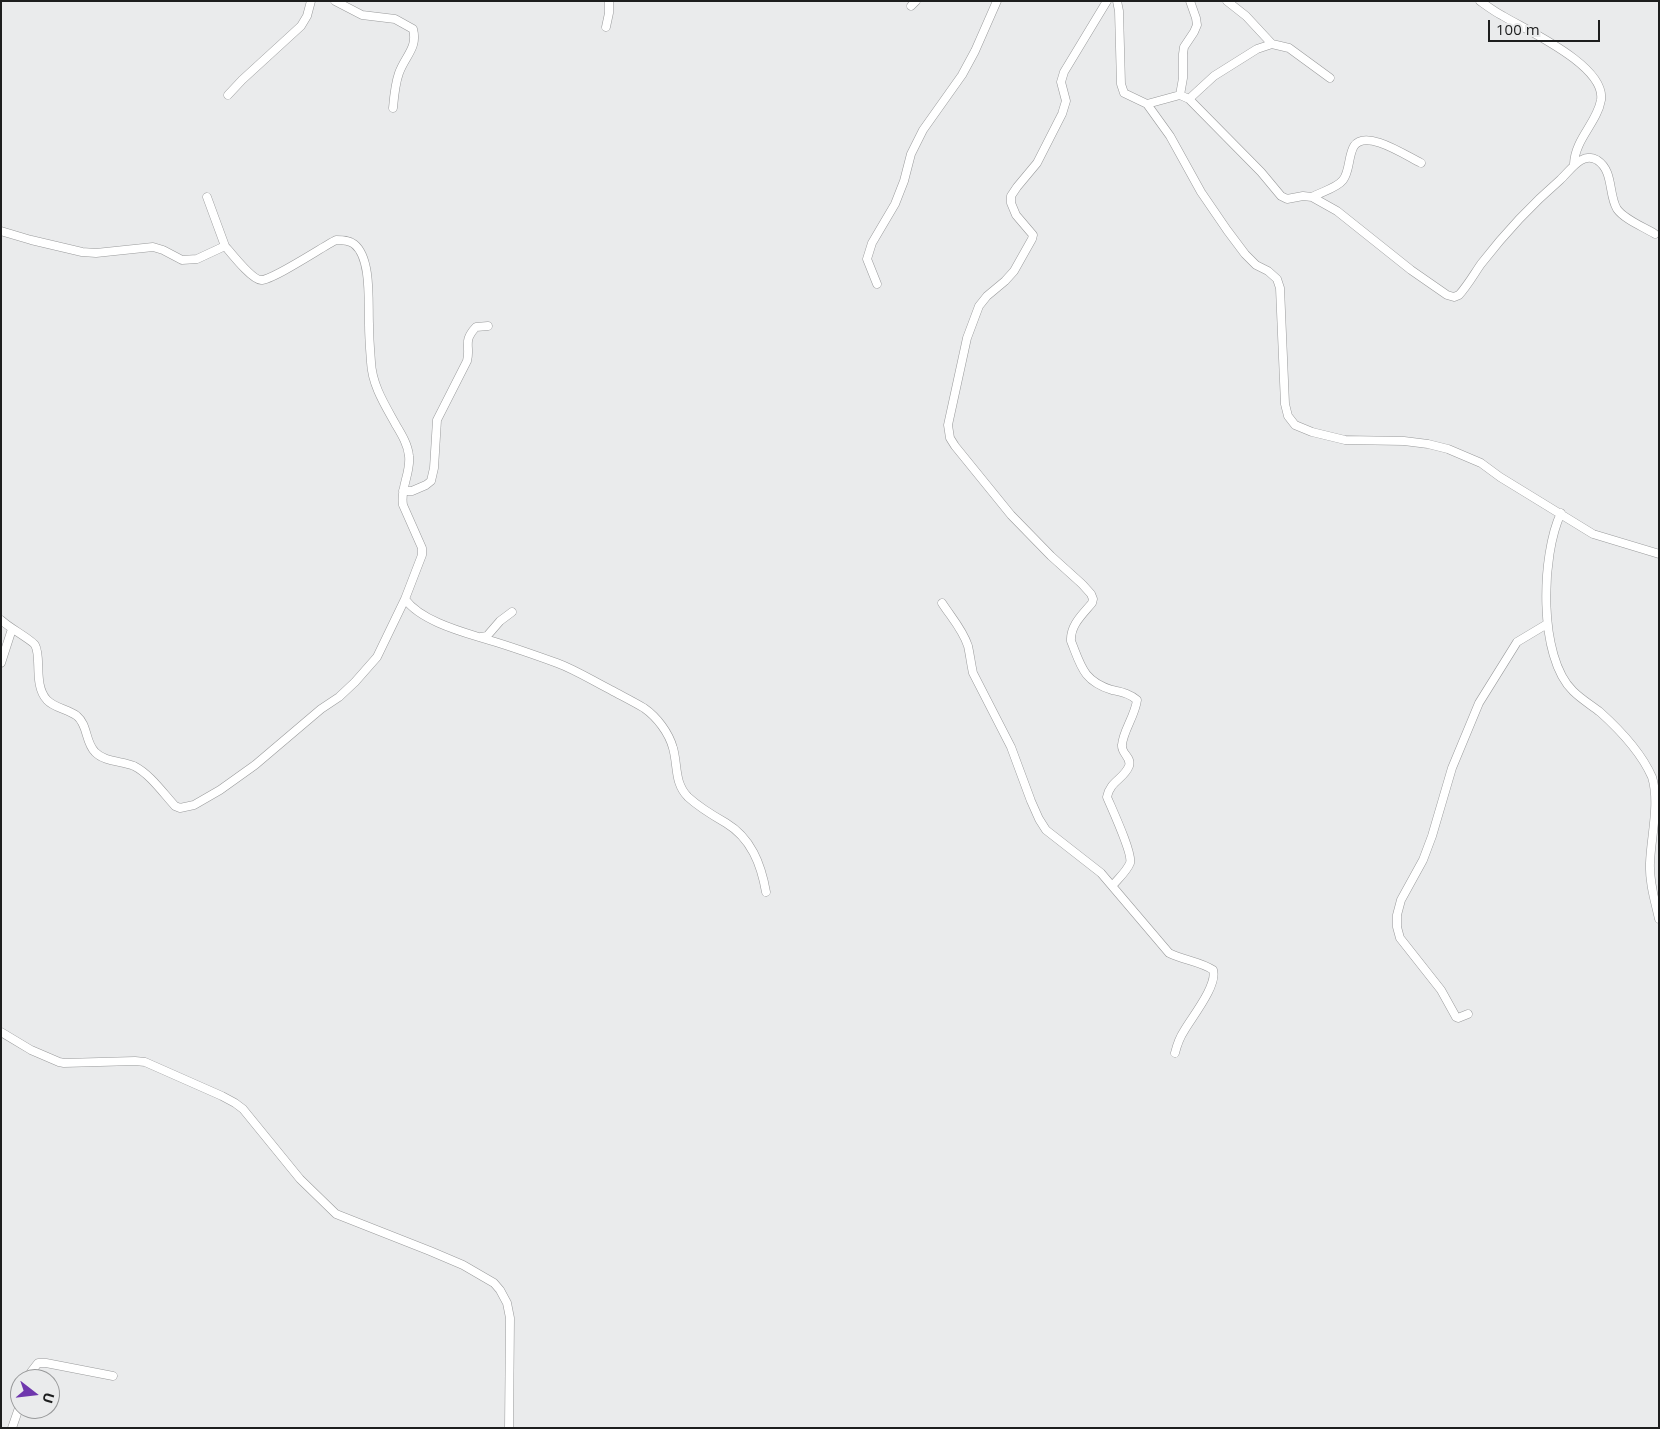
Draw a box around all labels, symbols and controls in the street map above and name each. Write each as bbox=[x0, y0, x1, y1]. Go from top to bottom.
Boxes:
scale bar bbox=[1490, 10, 1602, 42]
text: 100 m bbox=[1496, 19, 1540, 39]
north arrow bbox=[10, 1369, 60, 1419]
text: U bbox=[38, 1390, 60, 1406]

